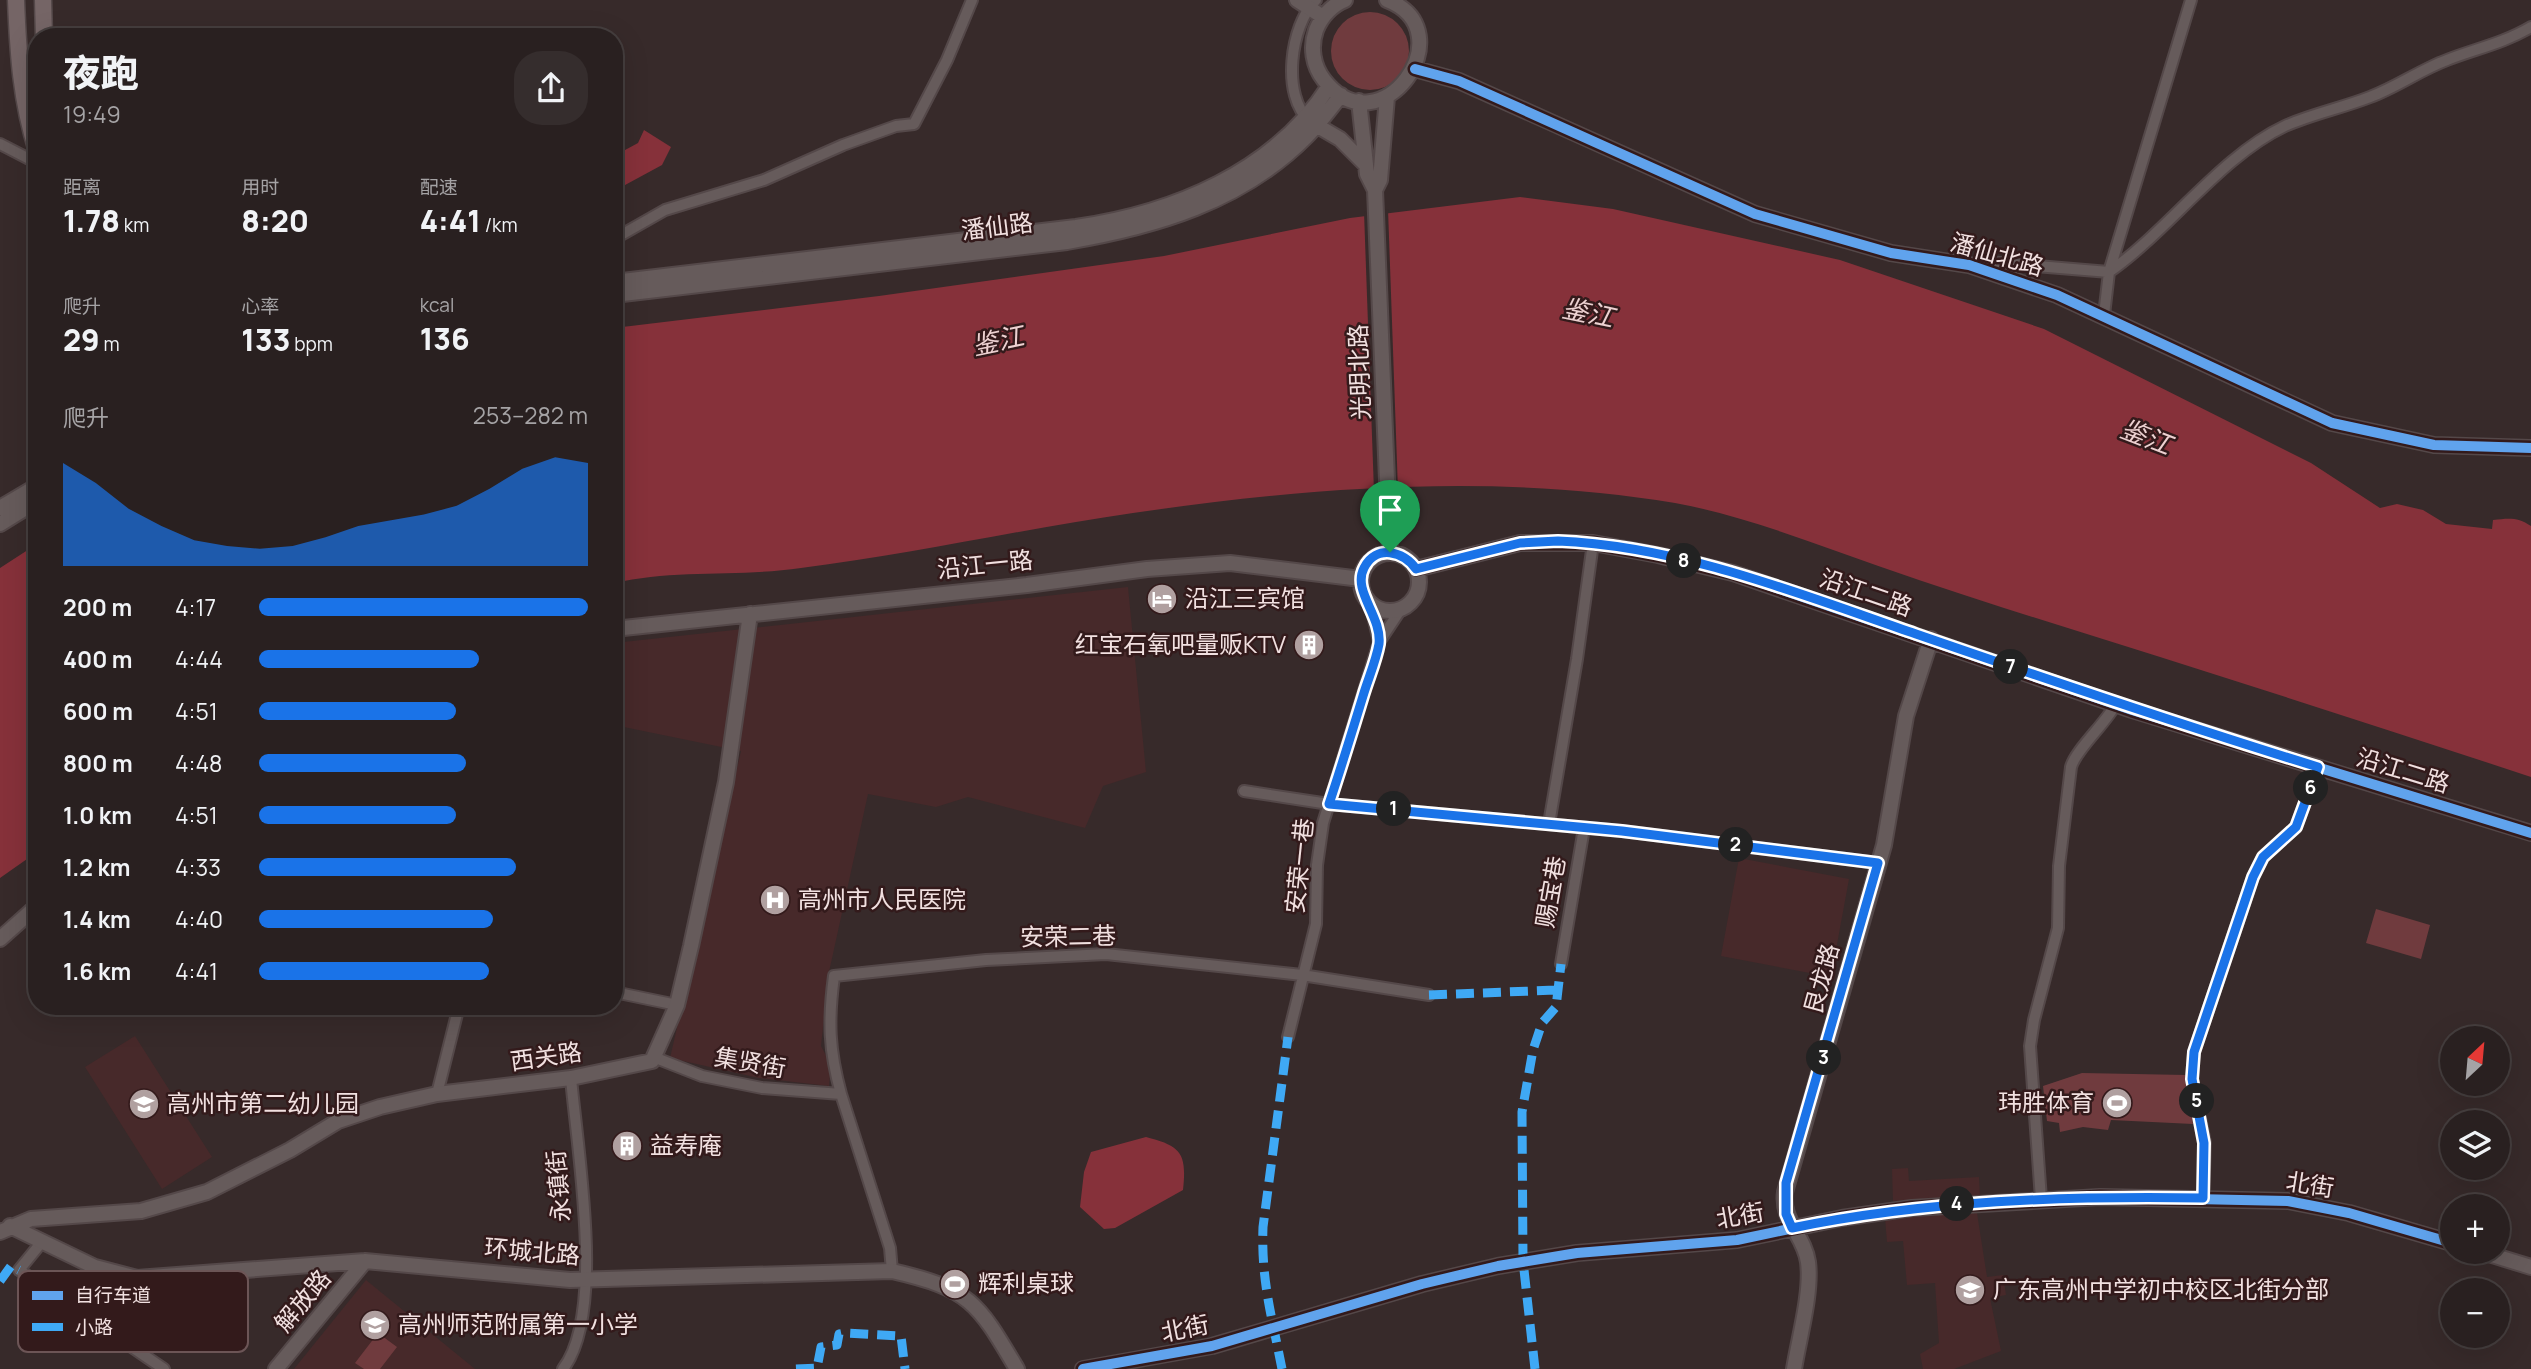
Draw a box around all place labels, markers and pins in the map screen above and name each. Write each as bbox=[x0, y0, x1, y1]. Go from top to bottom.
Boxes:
pin bbox=[1360, 480, 1420, 552]
pin: 8 bbox=[1666, 544, 1702, 578]
place label: 沿江三宾馆 bbox=[1185, 581, 1305, 614]
hotel icon: 沿江三宾馆 bbox=[1145, 582, 1179, 616]
place label: 红宝石氧吧量贩KTV bbox=[1075, 627, 1287, 660]
building icon: 红宝石氧吧量贩KTV bbox=[1292, 628, 1326, 662]
pin: 7 bbox=[1994, 650, 2028, 684]
pin: 6 bbox=[2294, 770, 2328, 806]
pin: 1 bbox=[1376, 792, 1412, 826]
pin: 2 bbox=[1718, 828, 1754, 862]
place label: 高州市人民医院 bbox=[798, 882, 966, 915]
hospital icon: 高州市人民医院 bbox=[758, 883, 792, 917]
pin: 3 bbox=[1806, 1040, 1842, 1076]
pin: 5 bbox=[2180, 1084, 2214, 1118]
place label: 玮胜体育 bbox=[1998, 1085, 2094, 1118]
place label: 高州市第二幼儿园 bbox=[167, 1086, 359, 1119]
sports icon: 玮胜体育 bbox=[2100, 1086, 2134, 1120]
school or university icon: 高州市第二幼儿园 bbox=[127, 1087, 161, 1121]
place label: 益寿庵 bbox=[650, 1128, 722, 1161]
building icon: 益寿庵 bbox=[610, 1129, 644, 1163]
pin: 4 bbox=[1940, 1186, 1974, 1222]
place label: 辉利桌球 bbox=[978, 1266, 1074, 1299]
sports icon: 辉利桌球 bbox=[938, 1267, 972, 1301]
place label: 广东高州中学初中校区北街分部 bbox=[1993, 1272, 2329, 1305]
school or university icon: 广东高州中学初中校区北街分部 bbox=[1953, 1273, 1987, 1307]
place label: 高州师范附属第一小学 bbox=[398, 1307, 638, 1340]
school or university icon: 高州师范附属第一小学 bbox=[358, 1308, 392, 1342]

